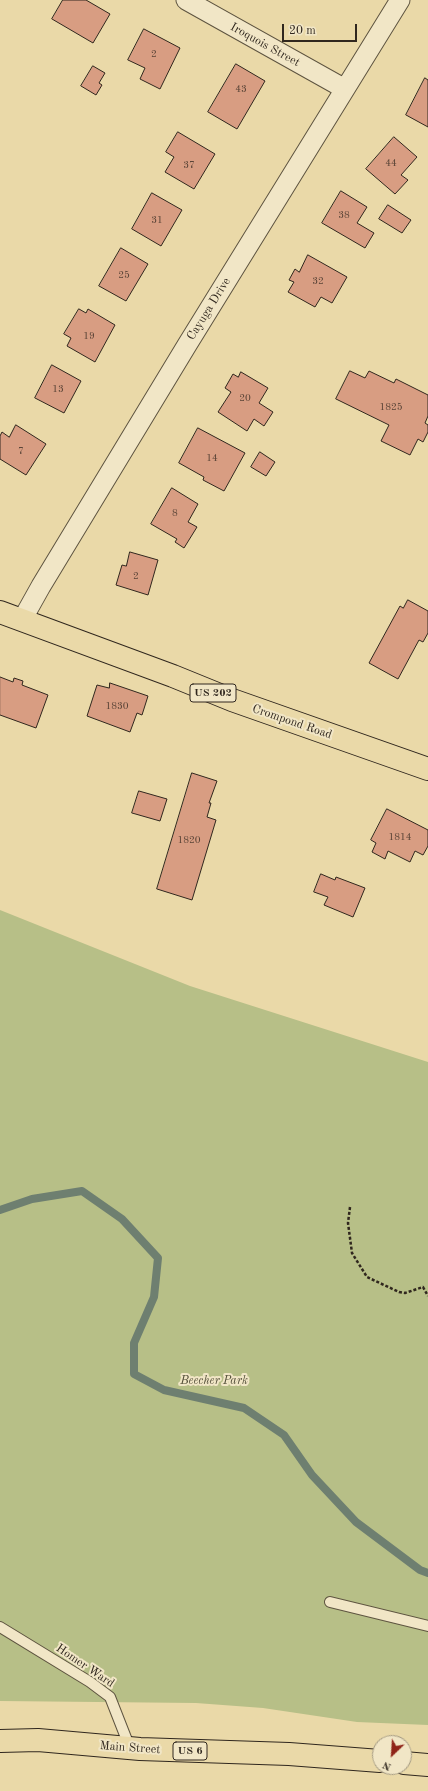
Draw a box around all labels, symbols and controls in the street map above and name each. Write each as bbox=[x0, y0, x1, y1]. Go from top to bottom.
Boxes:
scale bar bbox=[284, 16, 359, 42]
street label: Iroquois Street bbox=[228, 20, 302, 70]
text: 20 m bbox=[289, 25, 316, 37]
house number: 2 bbox=[151, 48, 157, 60]
house number: 43 bbox=[235, 83, 247, 95]
house number: 44 bbox=[385, 157, 397, 169]
house number: 37 bbox=[183, 159, 195, 171]
house number: 38 bbox=[338, 209, 350, 221]
house number: 31 bbox=[151, 214, 163, 226]
house number: 25 bbox=[118, 269, 130, 281]
street label: Cayuga Drive bbox=[184, 275, 234, 343]
house number: 32 bbox=[312, 275, 324, 287]
house number: 19 bbox=[83, 330, 95, 342]
house number: 13 bbox=[52, 383, 64, 395]
house number: 20 bbox=[239, 392, 251, 404]
house number: 1825 bbox=[379, 401, 403, 413]
house number: 7 bbox=[18, 445, 24, 457]
house number: 14 bbox=[206, 452, 218, 464]
house number: 8 bbox=[172, 507, 178, 519]
house number: 2 bbox=[133, 570, 139, 582]
road number: US 202 bbox=[190, 684, 236, 702]
house number: 1830 bbox=[105, 700, 129, 712]
street label: Crompond Road bbox=[250, 702, 334, 742]
house number: 1814 bbox=[388, 831, 412, 843]
house number: 1820 bbox=[177, 834, 201, 846]
park label: Beecher Park bbox=[180, 1374, 248, 1388]
street label: Homer Ward bbox=[53, 1641, 117, 1691]
north arrow bbox=[372, 1735, 412, 1775]
street label: Main Street bbox=[99, 1739, 161, 1757]
road number: US 6 bbox=[173, 1742, 207, 1760]
text: N bbox=[381, 1759, 393, 1772]

